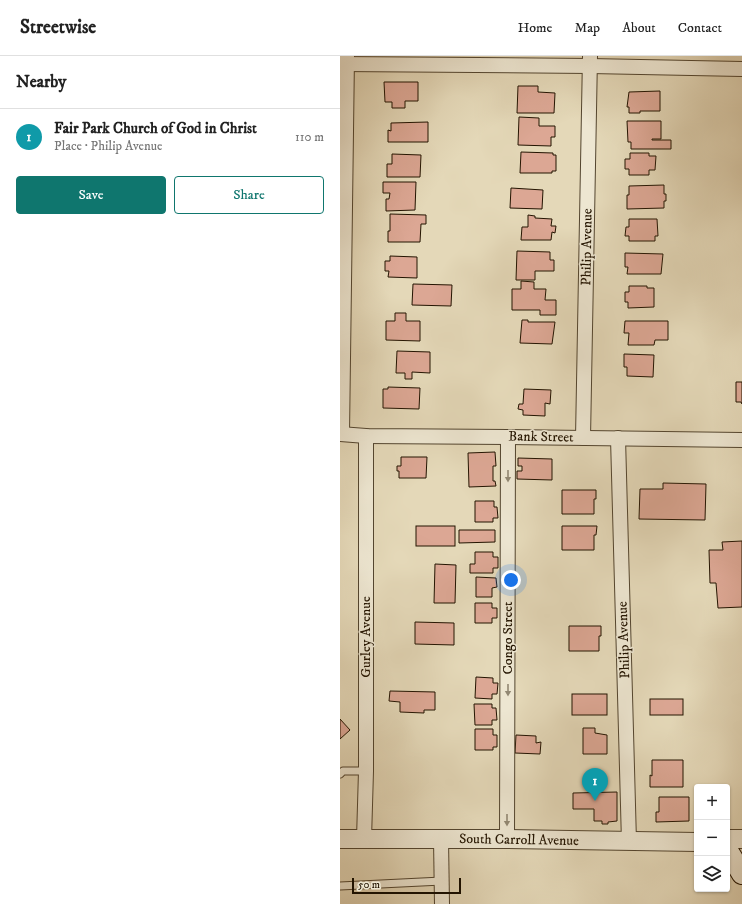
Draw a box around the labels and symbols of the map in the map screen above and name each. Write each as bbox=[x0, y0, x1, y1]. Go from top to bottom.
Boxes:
street label: Philip Avenue bbox=[577, 208, 597, 286]
street label: Bank Street bbox=[508, 427, 574, 447]
one-way arrow bbox=[505, 470, 511, 483]
your location bbox=[501, 570, 521, 590]
street label: Gurley Avenue bbox=[357, 596, 375, 678]
street label: Congo Street bbox=[499, 601, 517, 675]
street label: Philip Avenue bbox=[614, 601, 634, 679]
one-way arrow bbox=[505, 684, 511, 697]
pin: 1 bbox=[582, 768, 608, 801]
one-way arrow bbox=[504, 814, 510, 827]
street label: South Carroll Avenue bbox=[459, 830, 579, 850]
scale bar bbox=[352, 876, 461, 895]

